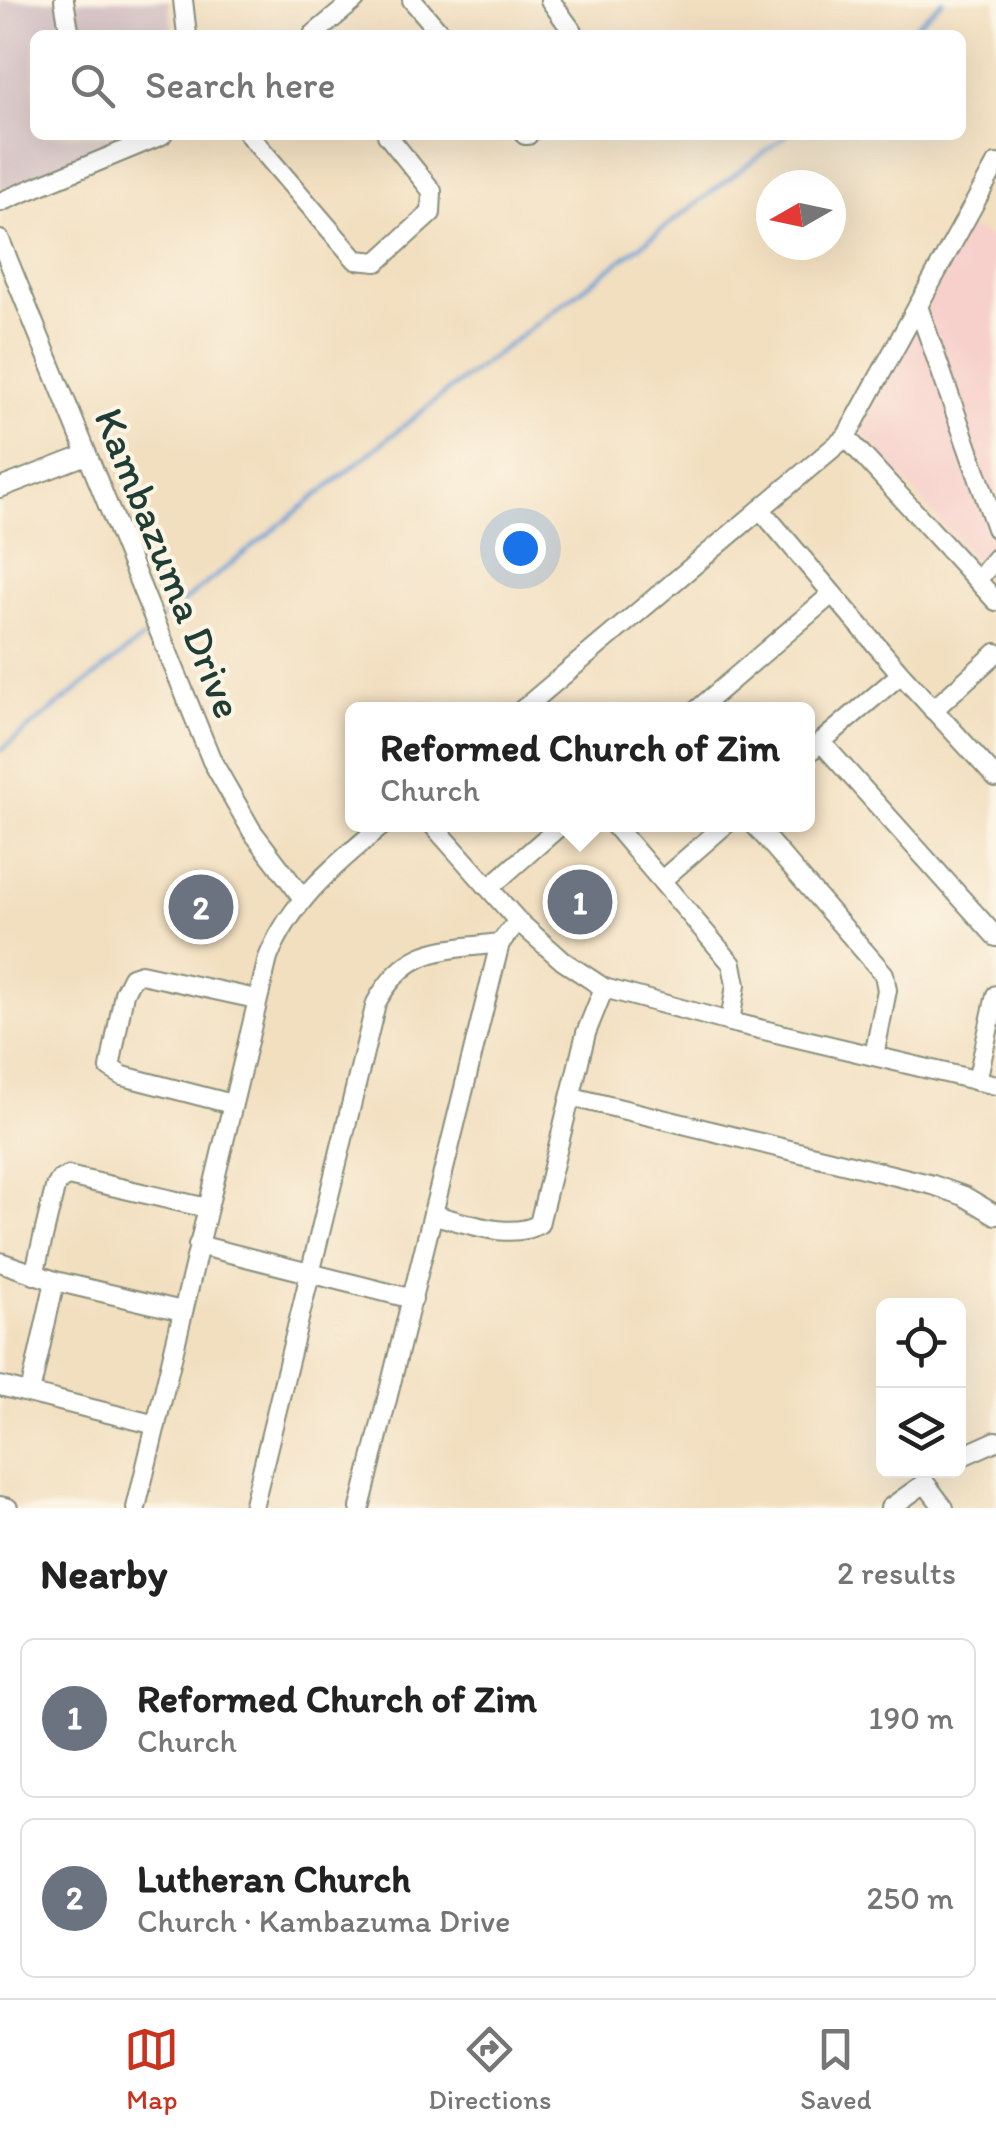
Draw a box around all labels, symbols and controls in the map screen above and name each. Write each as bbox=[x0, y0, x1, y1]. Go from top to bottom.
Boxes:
search box bbox=[30, 30, 966, 140]
icon: search bbox=[65, 58, 120, 113]
text: Search here bbox=[145, 62, 336, 108]
north arrow bbox=[756, 170, 846, 260]
street label: Kambazuma Drive bbox=[84, 400, 254, 726]
your location bbox=[495, 523, 546, 574]
popup bbox=[345, 702, 815, 832]
text: Reformed Church of Zim bbox=[380, 725, 780, 771]
text: Church bbox=[380, 771, 480, 809]
pin: 1 bbox=[548, 864, 612, 940]
pin: 2 bbox=[168, 870, 234, 944]
map controls bbox=[876, 1298, 966, 1478]
button: locate bbox=[876, 1298, 966, 1388]
button: layers bbox=[876, 1388, 966, 1478]
text: Nearby bbox=[40, 1548, 167, 1599]
text: 2 results bbox=[837, 1554, 956, 1592]
text: Reformed Church of Zim bbox=[137, 1676, 537, 1722]
text: 1 bbox=[67, 1699, 82, 1737]
text: 190 m bbox=[869, 1699, 954, 1737]
text: Church bbox=[137, 1722, 237, 1760]
text: Lutheran Church bbox=[137, 1856, 411, 1902]
text: 2 bbox=[66, 1879, 83, 1917]
text: 250 m bbox=[867, 1879, 954, 1917]
text: Church · Kambazuma Drive bbox=[137, 1902, 510, 1940]
tab: Map bbox=[124, 2022, 179, 2116]
tab: Directions bbox=[428, 2022, 551, 2116]
tab: Saved bbox=[800, 2022, 872, 2116]

